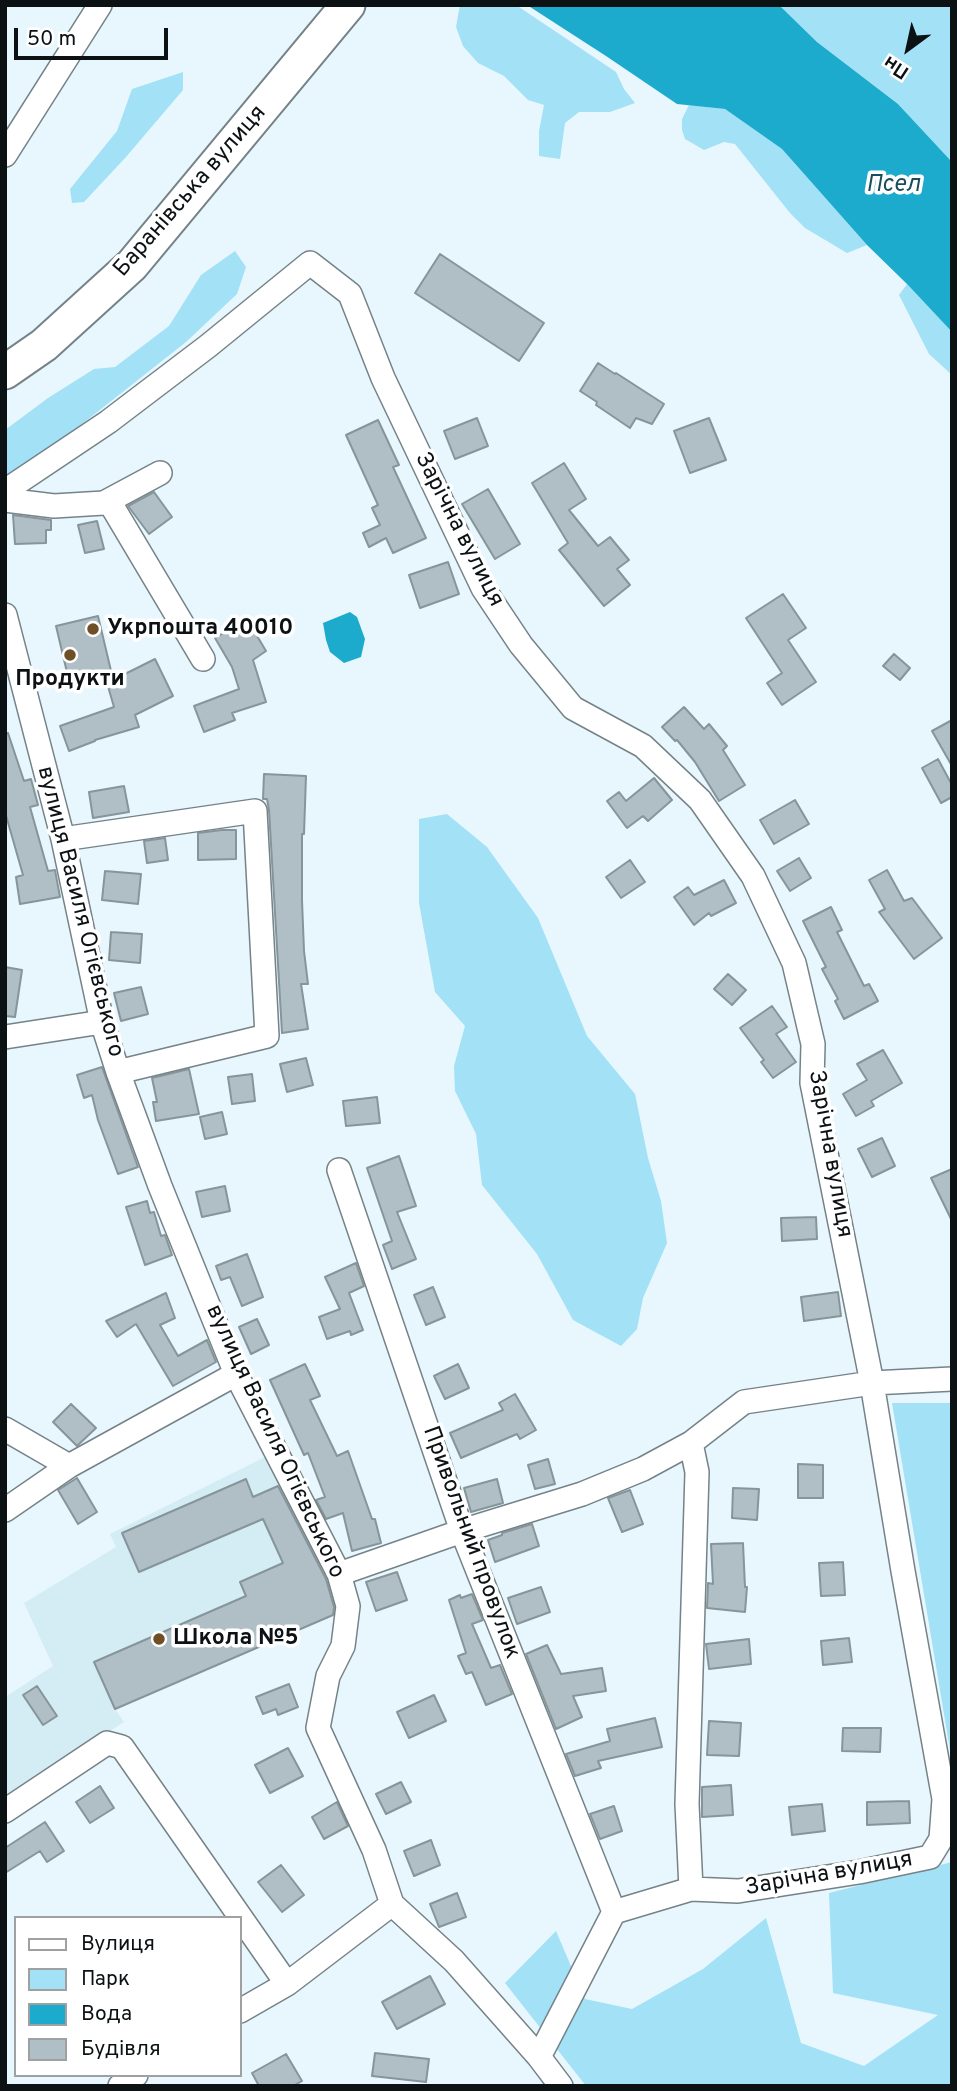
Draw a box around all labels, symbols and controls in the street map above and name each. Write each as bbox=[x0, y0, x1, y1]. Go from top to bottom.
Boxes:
scale bar bbox=[18, 14, 172, 58]
north arrow bbox=[873, 14, 943, 84]
text: 50 m bbox=[27, 26, 76, 53]
text: Пн bbox=[879, 50, 914, 84]
street label: Баранівська вулиця bbox=[109, 100, 273, 284]
water label: Псел bbox=[866, 172, 920, 200]
street label: Зарічна вулиця bbox=[407, 448, 509, 612]
place label: Укрпошта 40010 bbox=[107, 615, 293, 643]
marker: Укрпошта 40010 bbox=[85, 621, 101, 637]
marker: Продукти bbox=[62, 647, 78, 663]
place label: Продукти bbox=[15, 666, 125, 694]
street label: вулиця Василя Огієвського bbox=[29, 764, 129, 1060]
street label: Зарічна вулиця bbox=[801, 1068, 857, 1240]
street label: вулиця Василя Огієвського bbox=[198, 1301, 350, 1583]
street label: Привольний провулок bbox=[415, 1423, 525, 1663]
place label: Школа №5 bbox=[173, 1625, 299, 1653]
marker: Школа №5 bbox=[151, 1631, 167, 1647]
street label: Зарічна вулиця bbox=[743, 1847, 915, 1903]
legend bbox=[14, 1916, 242, 2077]
text: Вулиця bbox=[81, 1931, 155, 1958]
text: Парк bbox=[81, 1966, 130, 1993]
text: Вода bbox=[81, 2001, 132, 2028]
text: Будівля bbox=[81, 2036, 161, 2063]

